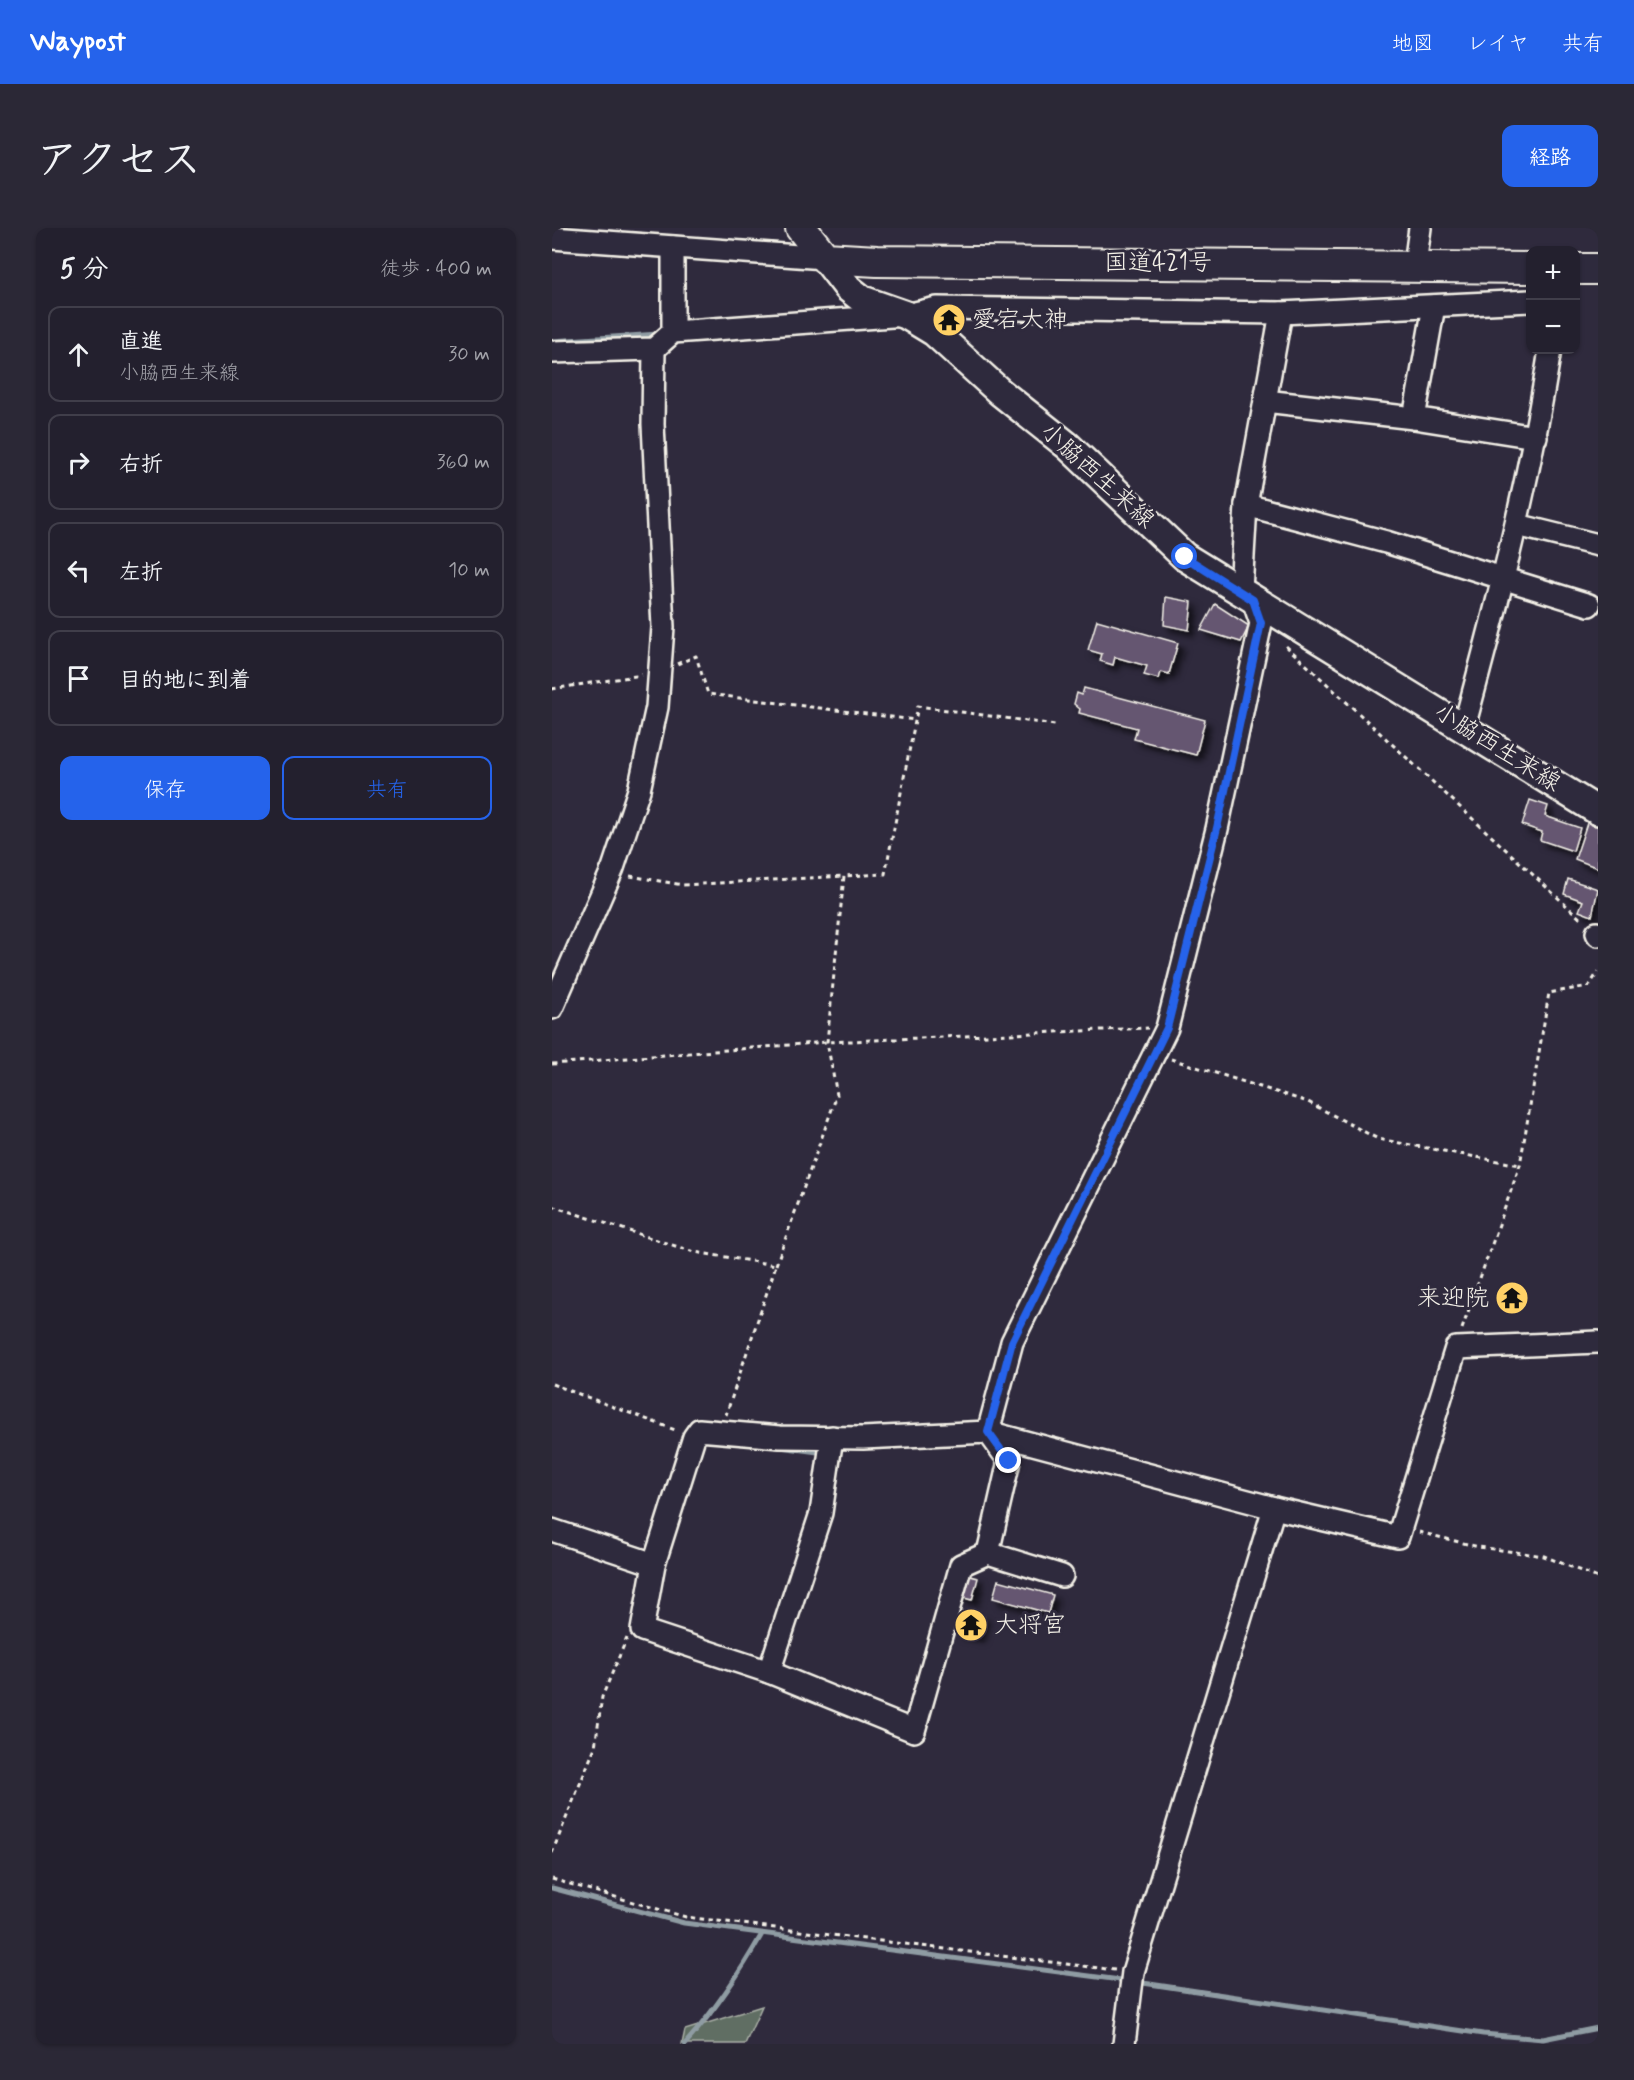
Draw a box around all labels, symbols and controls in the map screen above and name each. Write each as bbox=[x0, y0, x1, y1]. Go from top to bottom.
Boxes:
text: Waypost bbox=[30, 24, 126, 61]
text: 地図 bbox=[1392, 30, 1434, 58]
text: レイヤ bbox=[1467, 30, 1529, 58]
text: 共有 bbox=[1562, 30, 1604, 58]
button: 経路 bbox=[1502, 125, 1598, 187]
text: アクセス bbox=[36, 134, 201, 189]
map controls bbox=[1526, 246, 1580, 354]
button: + bbox=[1526, 246, 1580, 300]
street label: 国道421号 bbox=[1104, 248, 1212, 279]
text: 5 分 bbox=[60, 253, 109, 287]
text: 徒歩 · 400 m bbox=[380, 256, 492, 283]
button: − bbox=[1526, 300, 1580, 354]
temple icon: 愛宕大神 bbox=[931, 302, 967, 338]
place label: 愛宕大神 bbox=[972, 305, 1068, 336]
text: 直進 bbox=[119, 328, 163, 356]
icon: ahead bbox=[62, 338, 95, 371]
text: 30 m bbox=[448, 341, 490, 368]
text: 小脇西生来線 bbox=[119, 360, 239, 387]
street label: 小脇西生来線 bbox=[1033, 416, 1161, 536]
icon: right bbox=[62, 446, 95, 479]
text: 360 m bbox=[437, 449, 490, 476]
text: 右折 bbox=[119, 451, 163, 479]
route start bbox=[1171, 543, 1197, 569]
icon: left bbox=[62, 554, 95, 587]
text: 10 m bbox=[448, 557, 490, 584]
text: 左折 bbox=[119, 559, 163, 587]
icon: arrive bbox=[62, 662, 95, 695]
text: 目的地に到着 bbox=[119, 667, 251, 695]
street label: 小脇西生来線 bbox=[1428, 697, 1566, 799]
button: 保存 bbox=[60, 756, 270, 820]
button: 共有 bbox=[282, 756, 492, 820]
temple icon: 来迎院 bbox=[1494, 1280, 1530, 1316]
place label: 来迎院 bbox=[1417, 1283, 1489, 1314]
route end bbox=[995, 1447, 1021, 1473]
temple icon: 大将宮 bbox=[953, 1607, 989, 1643]
place label: 大将宮 bbox=[994, 1610, 1066, 1641]

